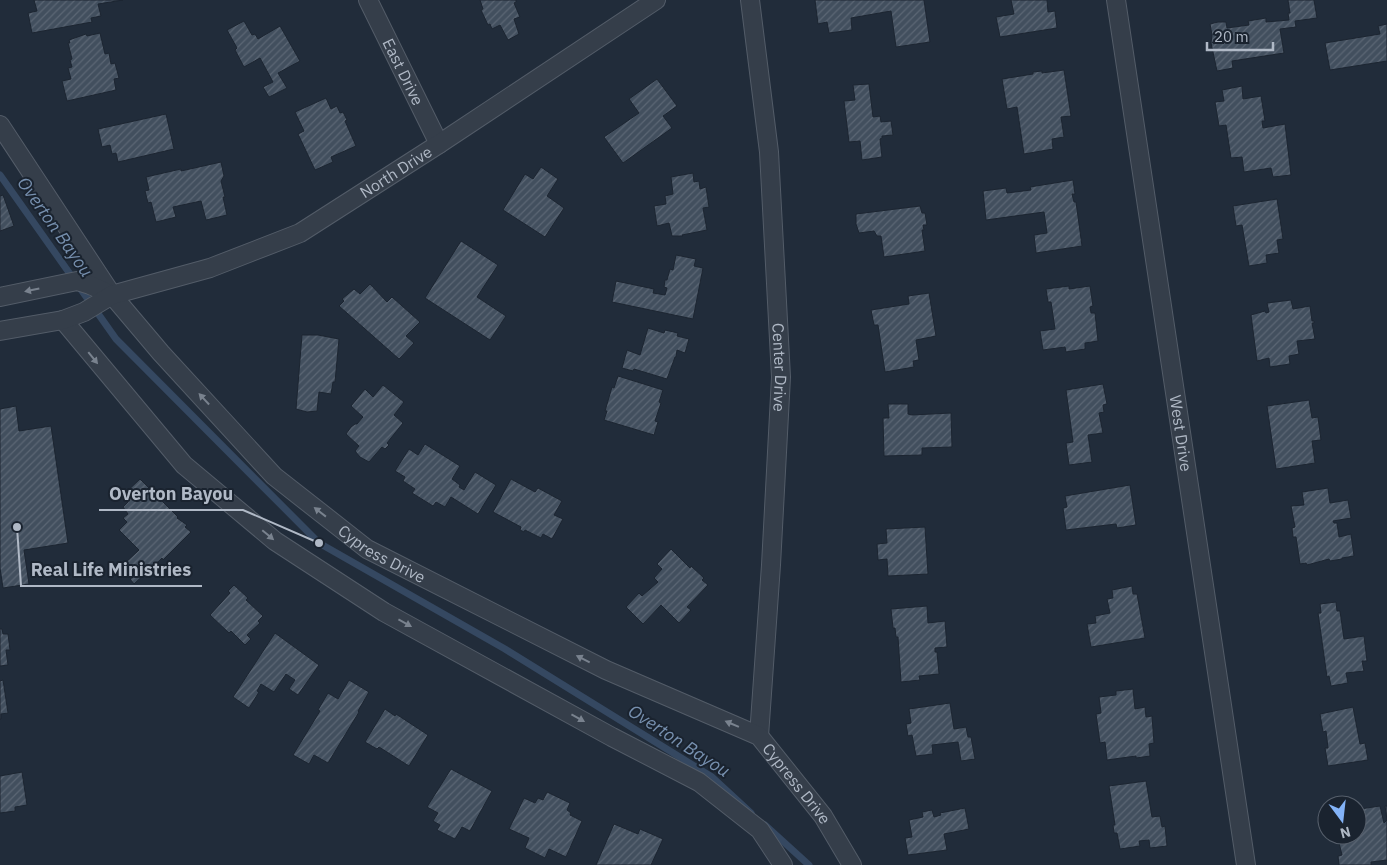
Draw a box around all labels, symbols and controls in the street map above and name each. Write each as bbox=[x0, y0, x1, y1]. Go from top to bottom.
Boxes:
scale bar bbox=[1207, 20, 1273, 52]
text: 20 m bbox=[1214, 27, 1249, 46]
street label: East Drive bbox=[378, 35, 428, 109]
street label: North Drive bbox=[356, 141, 436, 202]
water label: Overton Bayou bbox=[12, 172, 98, 281]
one-way arrow bbox=[24, 286, 40, 294]
street label: Center Drive bbox=[768, 323, 791, 413]
one-way arrow bbox=[88, 351, 99, 364]
one-way arrow bbox=[198, 393, 209, 406]
street label: West Drive bbox=[1165, 394, 1197, 473]
callout: Overton Bayou bbox=[99, 477, 243, 510]
text: Overton Bayou bbox=[109, 482, 233, 505]
one-way arrow bbox=[313, 507, 327, 517]
street label: Cypress Drive bbox=[334, 520, 429, 587]
one-way arrow bbox=[261, 530, 274, 541]
callout: Real Life Ministries bbox=[21, 553, 202, 586]
text: Real Life Ministries bbox=[31, 558, 191, 581]
one-way arrow bbox=[398, 619, 412, 627]
one-way arrow bbox=[576, 655, 591, 663]
water label: Overton Bayou bbox=[624, 699, 735, 782]
one-way arrow bbox=[571, 714, 585, 722]
one-way arrow bbox=[725, 720, 739, 728]
street label: Cypress Drive bbox=[758, 739, 835, 828]
north arrow bbox=[1317, 795, 1367, 845]
text: N bbox=[1338, 823, 1353, 843]

